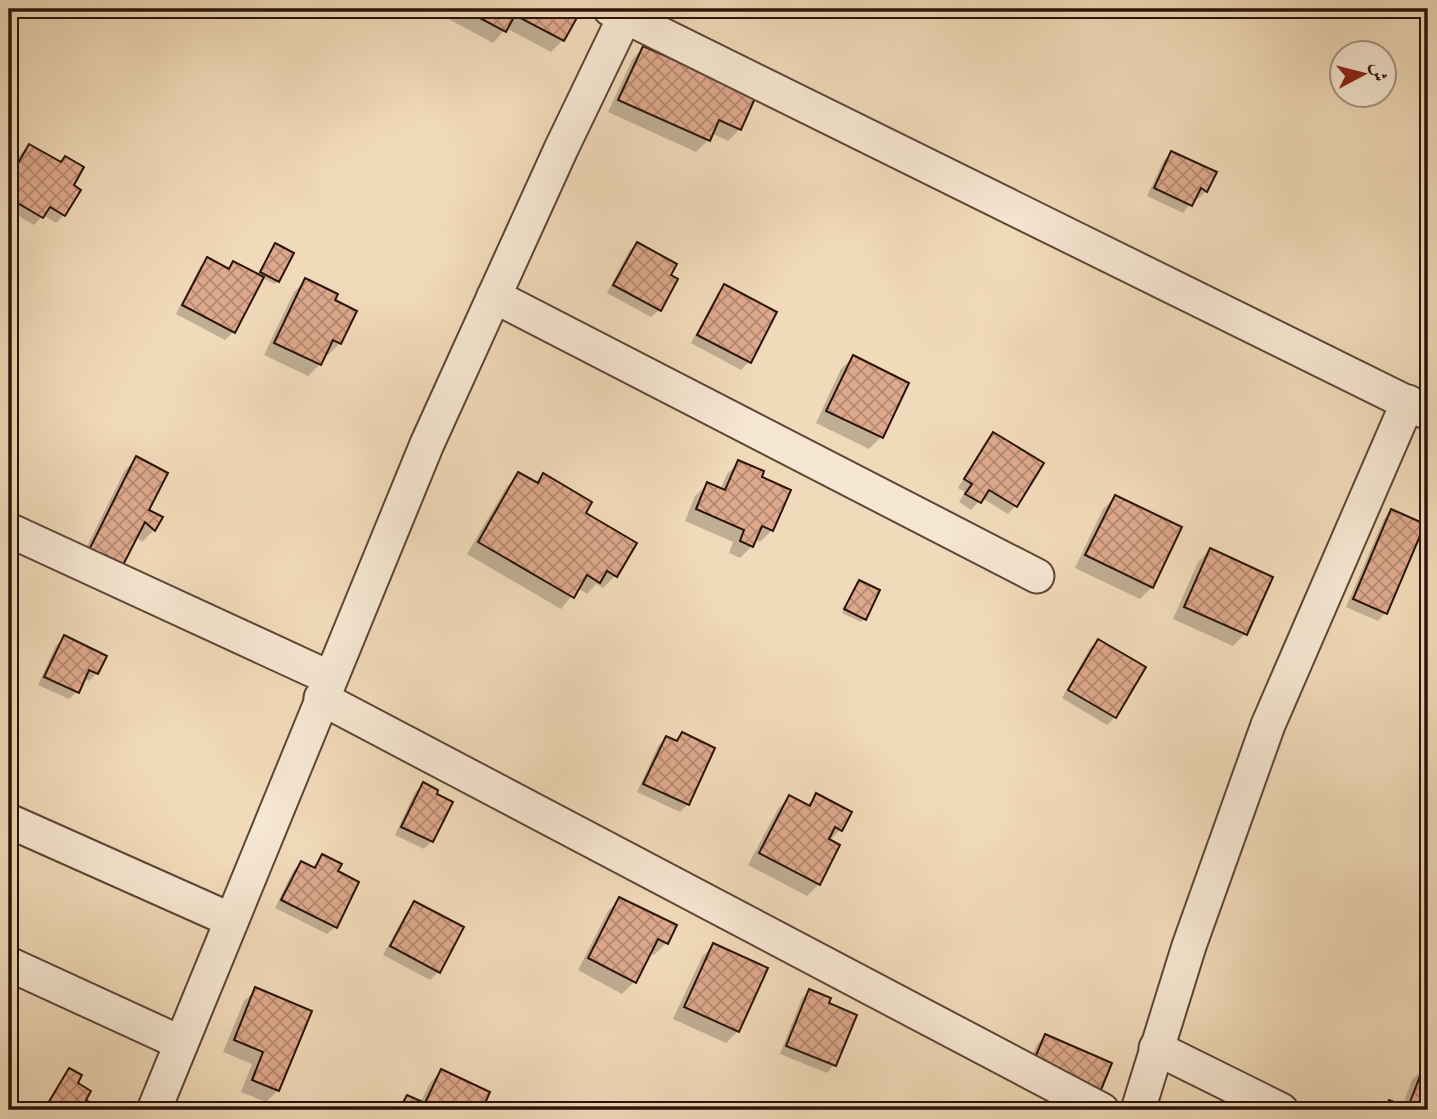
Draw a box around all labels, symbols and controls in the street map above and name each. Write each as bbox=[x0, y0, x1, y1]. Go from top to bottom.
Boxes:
north arrow bbox=[1328, 38, 1398, 108]
text: ش bbox=[1367, 62, 1388, 83]

